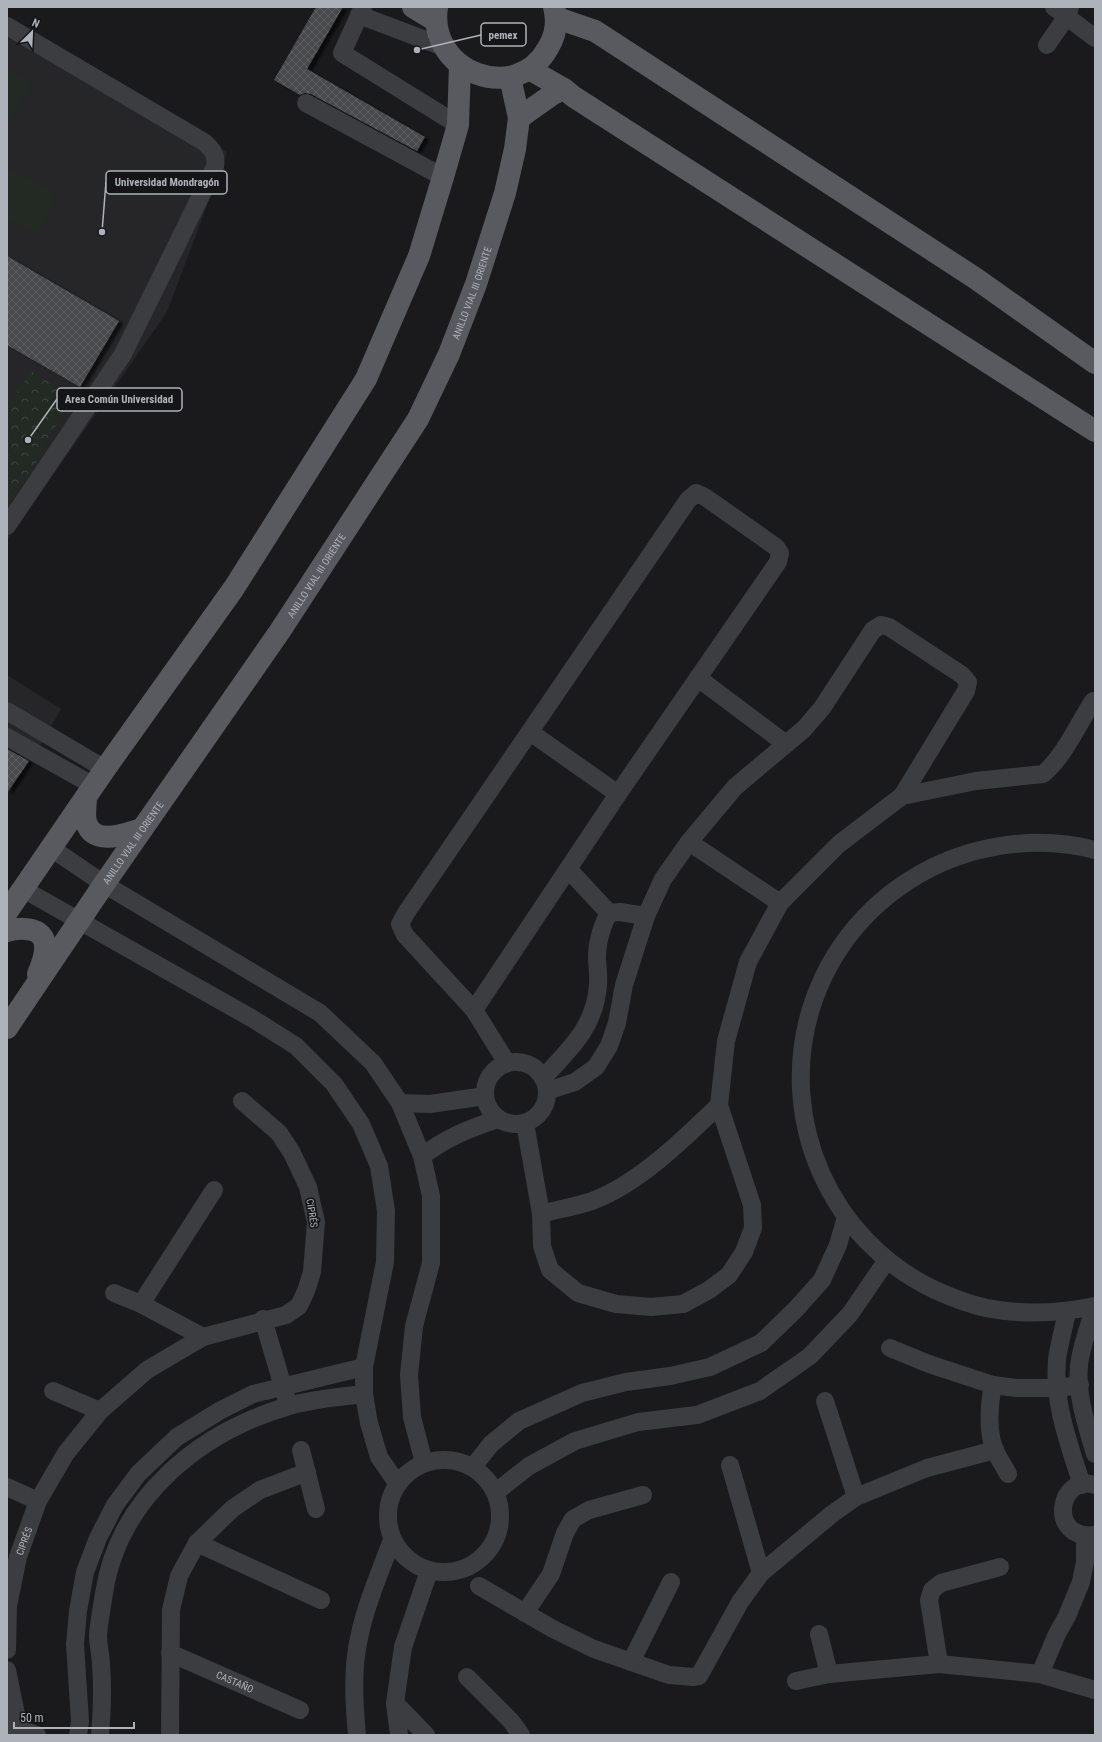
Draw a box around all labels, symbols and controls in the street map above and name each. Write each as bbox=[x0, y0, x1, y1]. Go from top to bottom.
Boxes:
north arrow bbox=[12, 12, 52, 52]
text: N bbox=[30, 16, 42, 31]
callout: pemex bbox=[481, 23, 526, 46]
text: pemex bbox=[488, 29, 518, 42]
callout: Universidad Mondragón bbox=[106, 171, 227, 194]
text: Universidad Mondragón bbox=[115, 176, 219, 189]
street label: ANILLO VIAL III ORIENTE bbox=[450, 245, 493, 341]
callout: Area Común Universidad bbox=[57, 388, 182, 411]
text: Area Común Universidad bbox=[65, 393, 173, 406]
street label: ANILLO VIAL III ORIENTE bbox=[285, 531, 347, 620]
street label: ANILLO VIAL III ORIENTE bbox=[100, 799, 165, 886]
street label: CIPRÉS bbox=[304, 1198, 321, 1228]
street label: CIPRÉS bbox=[14, 1525, 34, 1557]
street label: CASTAÑO bbox=[215, 1669, 255, 1694]
scale bar bbox=[14, 1704, 134, 1730]
text: 50 m bbox=[20, 1711, 44, 1725]

